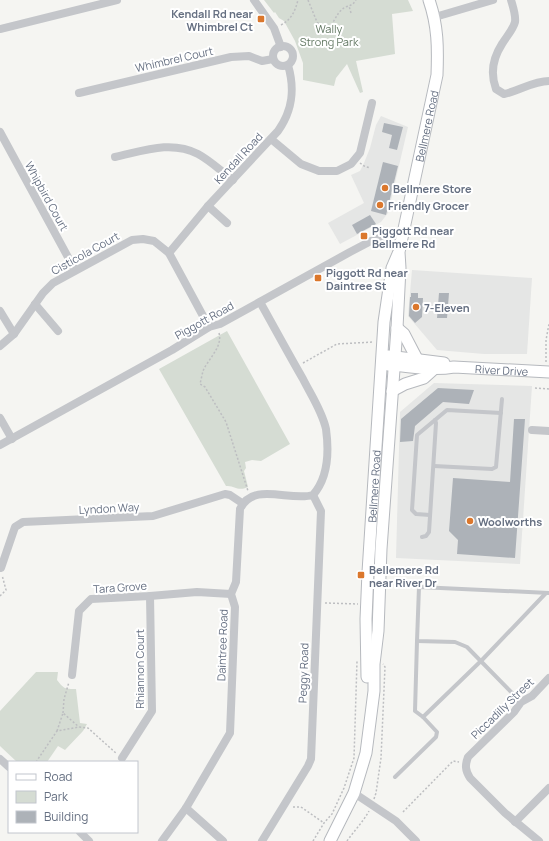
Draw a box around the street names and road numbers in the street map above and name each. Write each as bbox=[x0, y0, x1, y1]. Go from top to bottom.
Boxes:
street label: Whimbrel Court bbox=[134, 43, 214, 75]
street label: Bellmere Road bbox=[411, 89, 441, 163]
street label: Kendall Road bbox=[210, 129, 266, 187]
street label: Whipbird Court bbox=[22, 159, 72, 233]
street label: Cisticola Court bbox=[48, 228, 122, 278]
street label: Piggott Road bbox=[172, 298, 236, 342]
street label: River Drive bbox=[475, 361, 529, 378]
street label: Bellmere Road bbox=[364, 449, 383, 523]
street label: Lyndon Way bbox=[78, 499, 140, 517]
street label: Tara Grove bbox=[93, 578, 148, 596]
street label: Daintree Road bbox=[213, 609, 231, 681]
street label: Rhiannon Court bbox=[132, 629, 147, 709]
street label: Peggy Road bbox=[294, 643, 312, 703]
street label: Piccadilly Street bbox=[467, 674, 537, 742]

